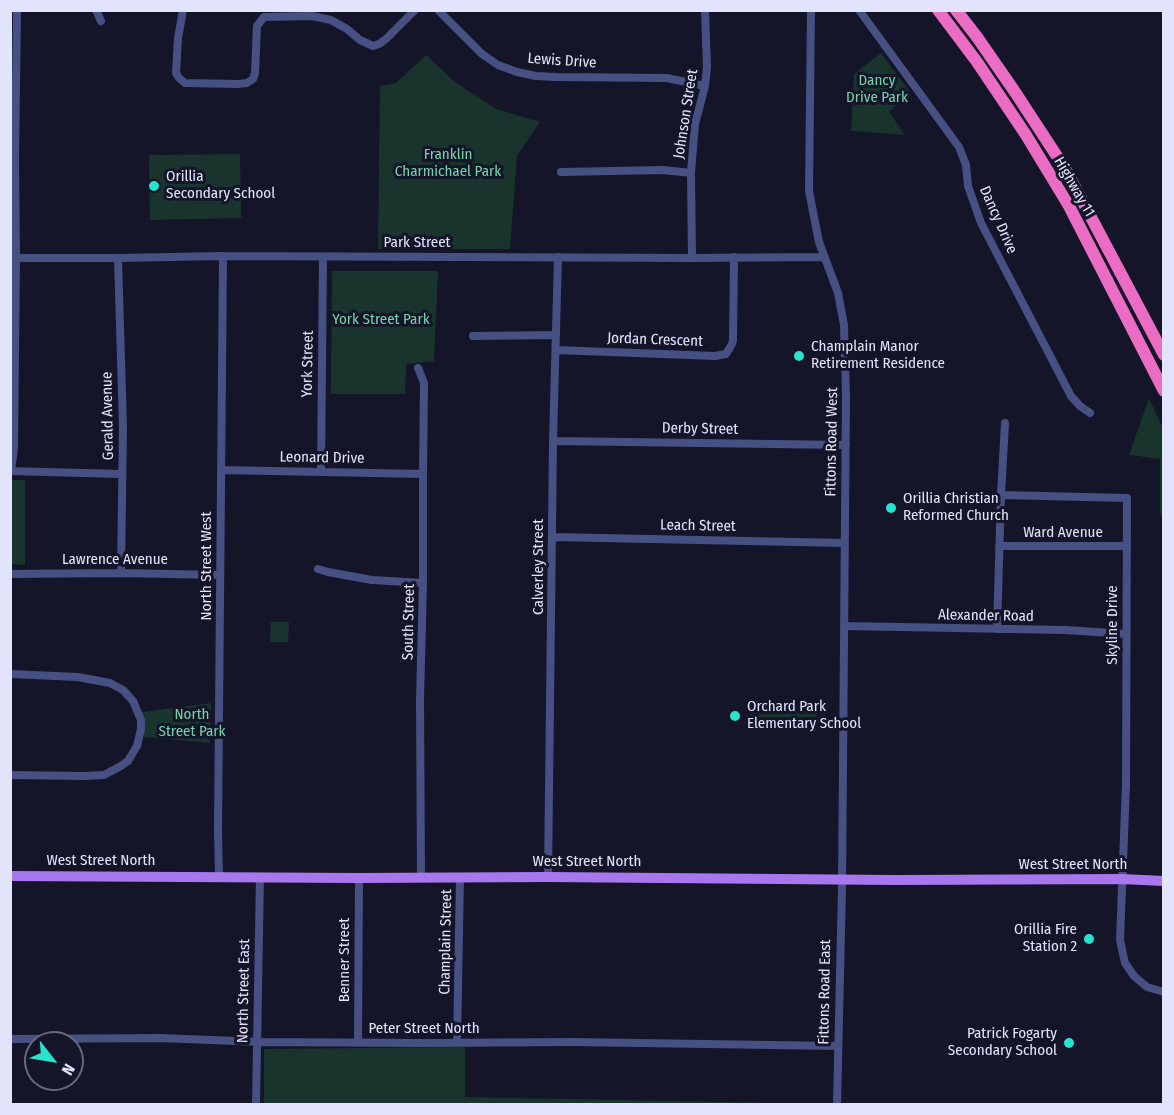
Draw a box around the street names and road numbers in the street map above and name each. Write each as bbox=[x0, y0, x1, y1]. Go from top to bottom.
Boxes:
street label: Lewis Drive bbox=[527, 50, 597, 72]
street label: Johnson Street bbox=[670, 68, 702, 160]
street label: Highway 11 bbox=[1050, 154, 1098, 220]
street label: Dancy Drive bbox=[975, 183, 1021, 257]
street label: Park Street bbox=[383, 234, 451, 252]
street label: Jordan Crescent bbox=[607, 329, 703, 351]
street label: York Street bbox=[298, 330, 318, 398]
street label: Gerald Avenue bbox=[98, 372, 118, 460]
street label: Fittons Road West bbox=[822, 387, 842, 497]
street label: Derby Street bbox=[662, 419, 738, 439]
street label: Leonard Drive bbox=[279, 448, 365, 468]
street label: North Street West bbox=[198, 512, 216, 620]
street label: Leach Street bbox=[660, 516, 736, 536]
street label: Calverley Street bbox=[530, 519, 548, 615]
street label: Ward Avenue bbox=[1023, 524, 1103, 542]
street label: Lawrence Avenue bbox=[62, 551, 168, 569]
street label: South Street bbox=[399, 584, 419, 660]
street label: Skyline Drive bbox=[1104, 585, 1122, 665]
street label: Alexander Road bbox=[938, 606, 1034, 626]
street label: West Street North bbox=[47, 852, 155, 870]
street label: West Street North bbox=[533, 853, 641, 871]
street label: West Street North bbox=[1019, 856, 1127, 874]
street label: Champlain Street bbox=[436, 889, 456, 995]
street label: Benner Street bbox=[336, 918, 354, 1002]
street label: North Street East bbox=[234, 939, 254, 1043]
street label: Fittons Road East bbox=[815, 939, 835, 1045]
street label: Peter Street North bbox=[368, 1020, 480, 1038]

